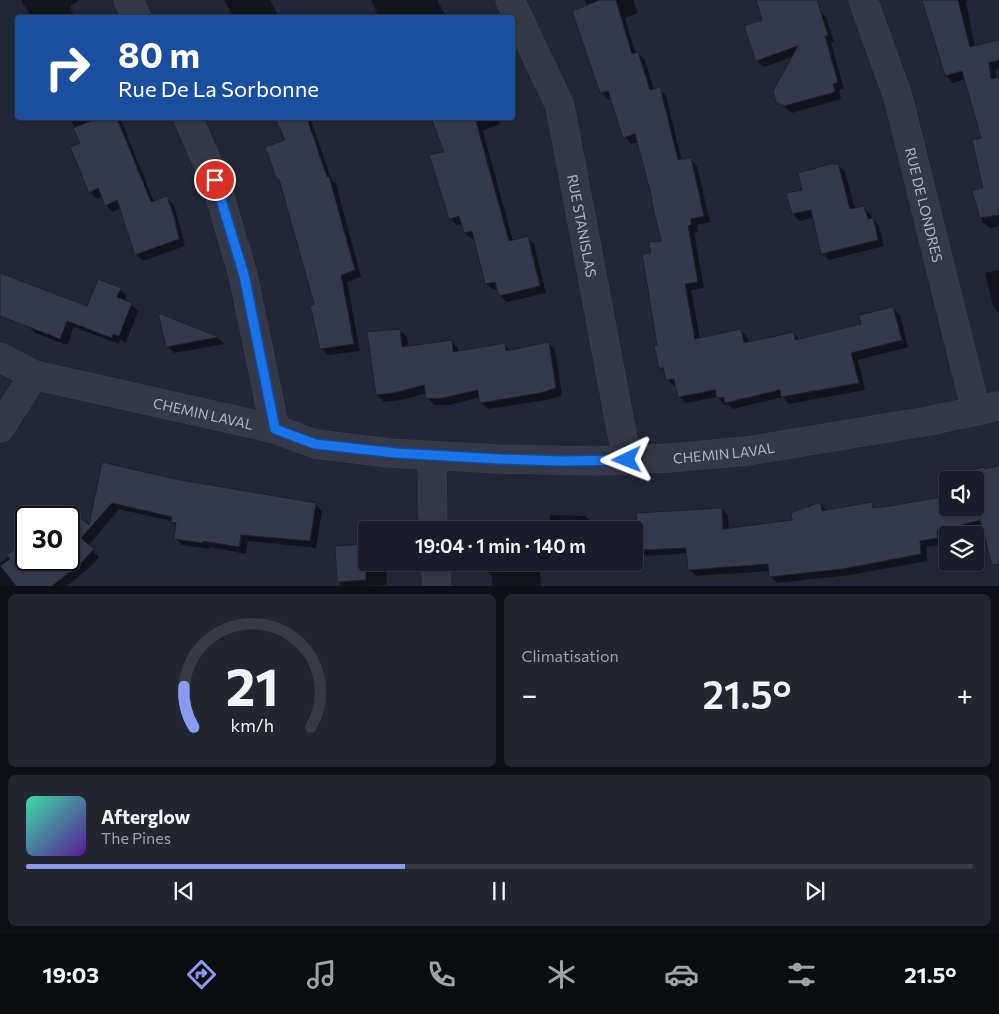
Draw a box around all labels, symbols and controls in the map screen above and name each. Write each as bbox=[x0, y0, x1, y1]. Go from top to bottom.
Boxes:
text: 80 m bbox=[118, 32, 200, 75]
icon: right bbox=[35, 35, 100, 100]
text: Rue De La Sorbonne bbox=[118, 75, 319, 102]
street label: RUE DE LONDRES bbox=[902, 145, 947, 264]
pin bbox=[194, 159, 236, 201]
icon: arrive bbox=[201, 166, 229, 194]
street label: RUE STANISLAS bbox=[565, 173, 601, 279]
street label: CHEMIN LAVAL bbox=[152, 394, 255, 432]
position arrow bbox=[600, 433, 652, 485]
street label: CHEMIN LAVAL bbox=[672, 438, 776, 466]
map controls bbox=[939, 471, 984, 571]
button: sound bbox=[939, 471, 984, 516]
speed limit sign: 30 bbox=[15, 506, 80, 571]
button: layers bbox=[939, 526, 984, 571]
text: 19:04 · 1 min · 140 m bbox=[415, 534, 586, 557]
text: Climatisation bbox=[522, 646, 619, 665]
text: 21 bbox=[225, 653, 278, 717]
text: 21.5° bbox=[703, 670, 791, 717]
text: − bbox=[522, 677, 537, 711]
text: + bbox=[957, 677, 973, 711]
text: km/h bbox=[230, 714, 273, 736]
text: Afterglow bbox=[101, 805, 190, 828]
text: The Pines bbox=[101, 828, 171, 847]
icon: previous bbox=[170, 877, 198, 905]
icon: pause bbox=[485, 877, 513, 905]
icon: next bbox=[801, 877, 829, 905]
icon: directions bbox=[184, 957, 219, 992]
icon: music bbox=[304, 957, 339, 992]
icon: phone bbox=[424, 957, 459, 992]
icon: climate bbox=[544, 957, 579, 992]
icon: car bbox=[664, 957, 699, 992]
icon: filters bbox=[784, 957, 819, 992]
text: 19:03 bbox=[43, 961, 99, 988]
text: 21.5° bbox=[904, 961, 956, 988]

